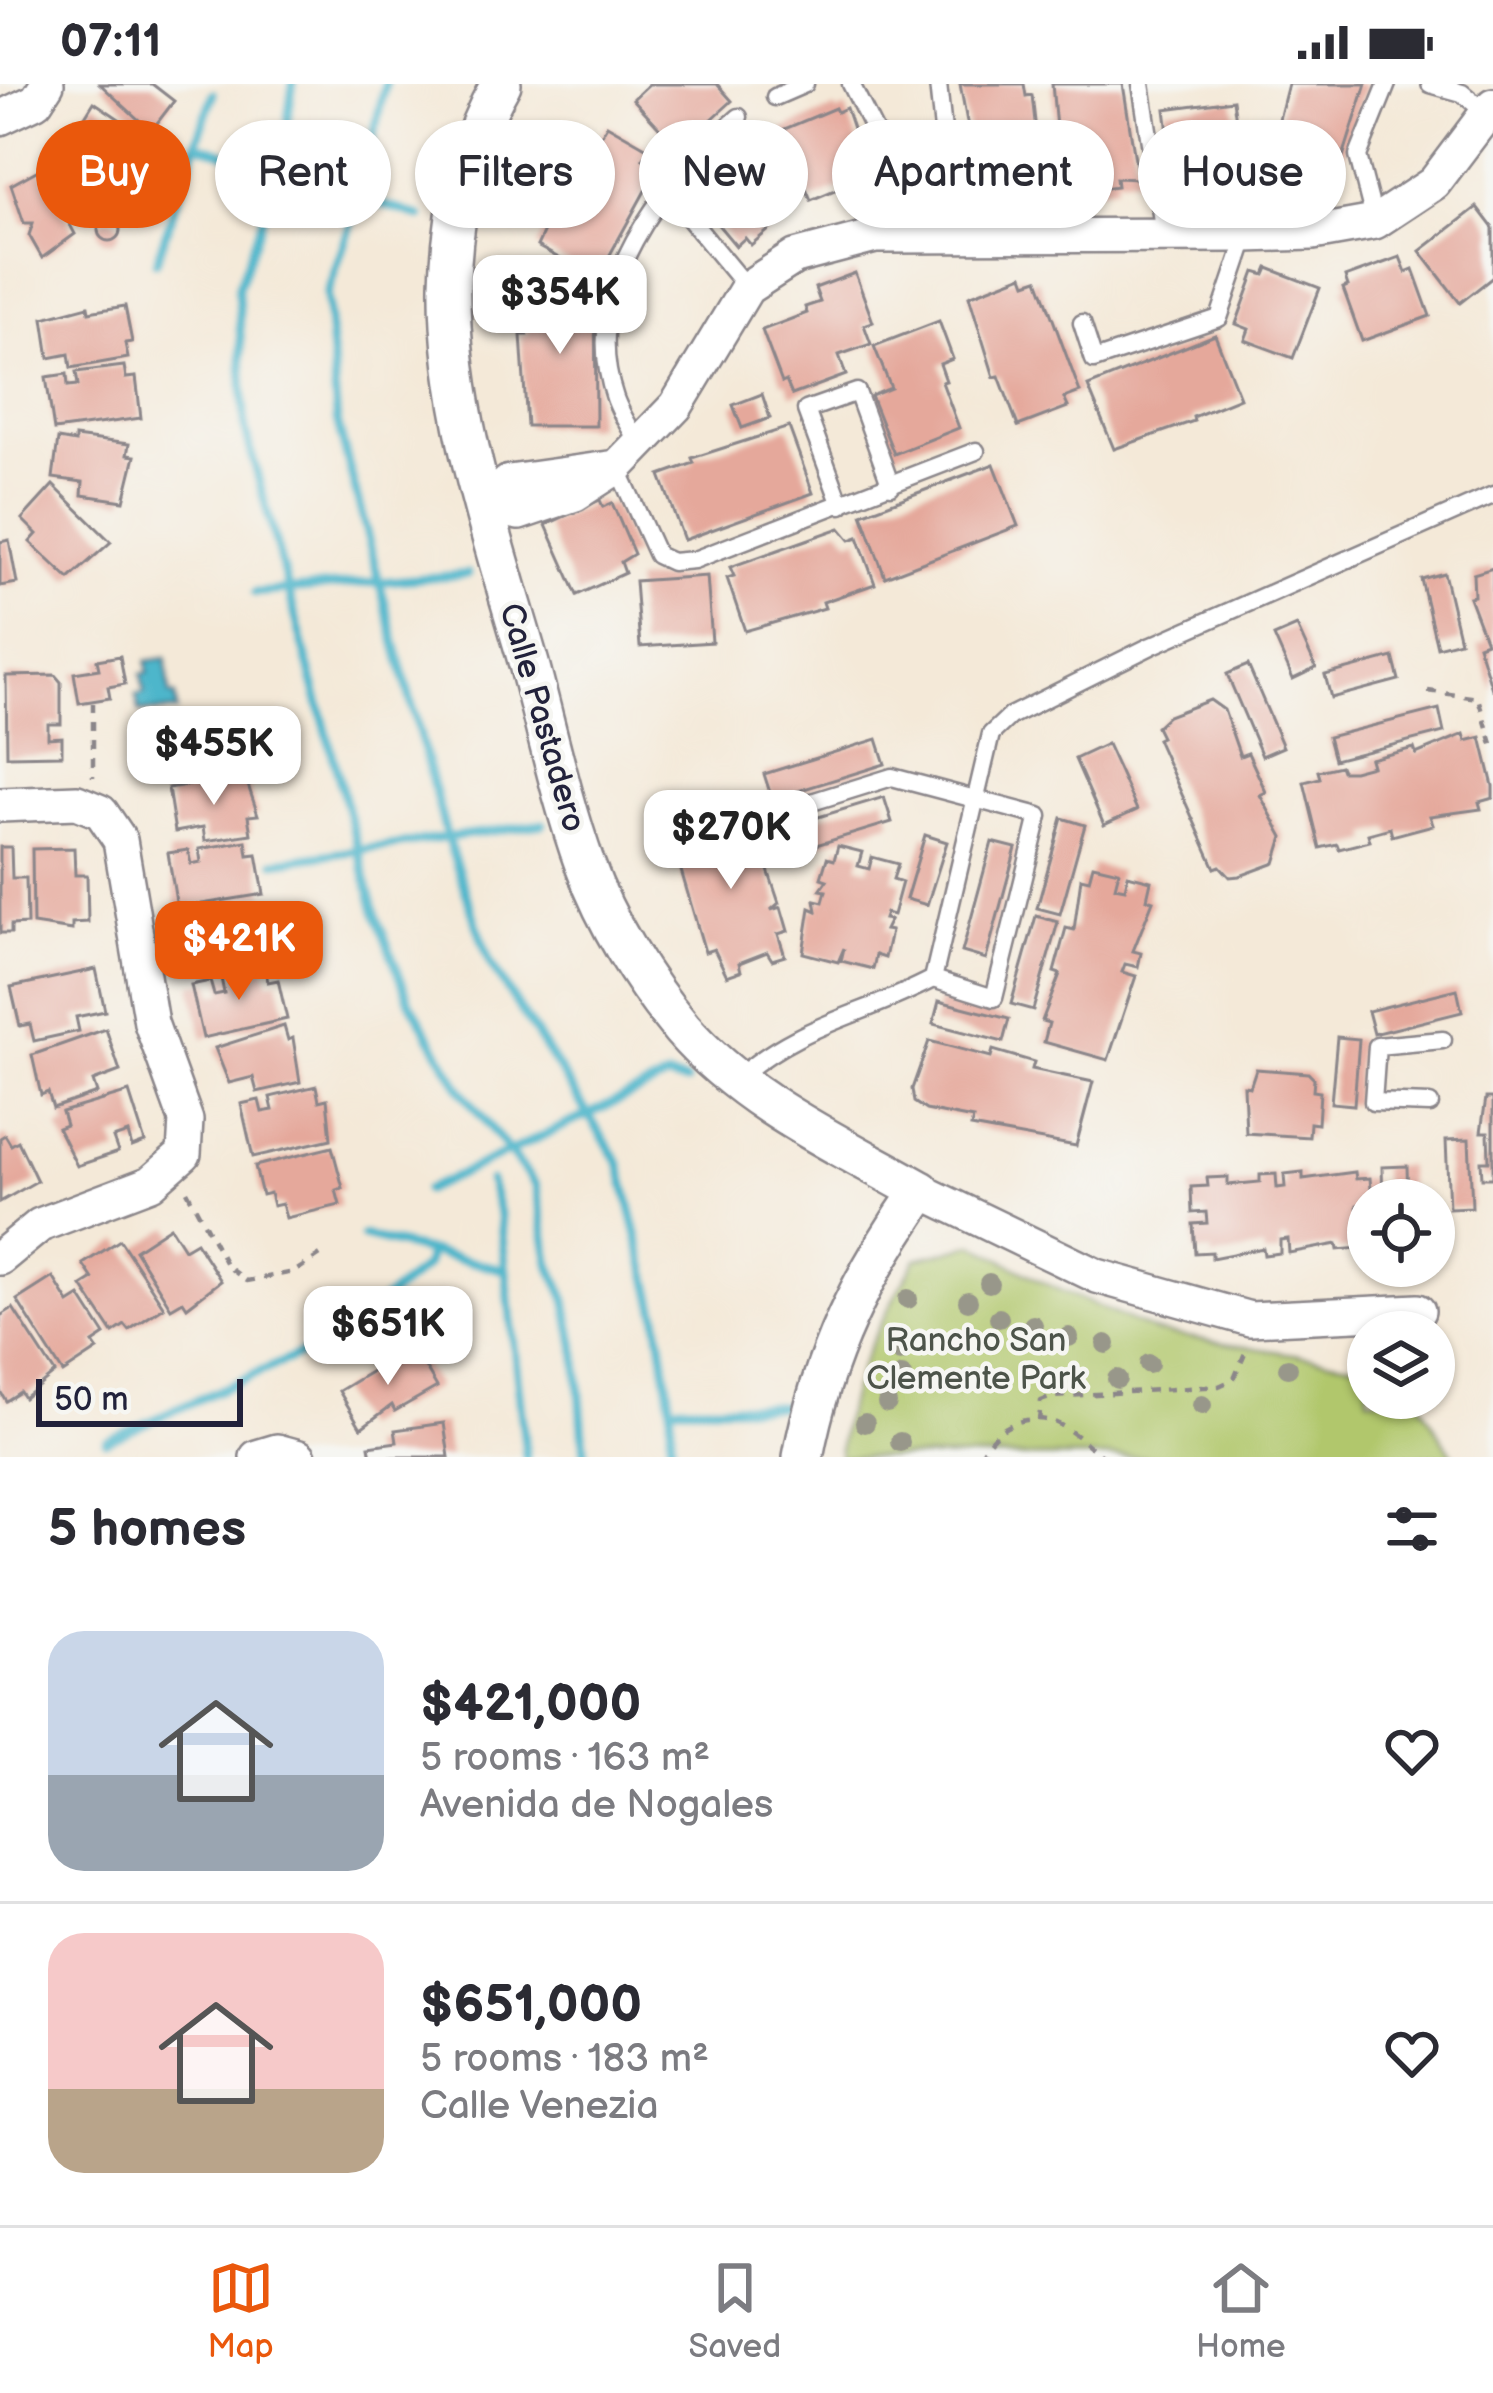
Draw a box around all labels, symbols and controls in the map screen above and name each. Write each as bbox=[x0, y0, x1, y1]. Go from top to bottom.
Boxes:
text: 07:11 bbox=[60, 15, 162, 70]
chip: Buy bbox=[36, 120, 191, 228]
chip: Rent bbox=[215, 120, 391, 228]
chip: Filters bbox=[415, 120, 615, 228]
chip: New bbox=[639, 120, 808, 228]
chip: Apartment bbox=[832, 120, 1114, 228]
chip: House bbox=[1138, 120, 1346, 228]
pin: $354K bbox=[476, 255, 644, 357]
text: $354K bbox=[500, 270, 620, 317]
street label: Calle Pastadero bbox=[490, 599, 594, 836]
pin: $455K bbox=[130, 706, 298, 808]
text: $455K bbox=[154, 721, 274, 768]
pin: $270K bbox=[647, 790, 815, 892]
text: $270K bbox=[671, 805, 791, 852]
pin: $421K bbox=[155, 901, 323, 1003]
text: $421K bbox=[182, 916, 296, 963]
map controls bbox=[1347, 1179, 1455, 1419]
button: locate bbox=[1347, 1179, 1455, 1287]
pin: $651K bbox=[304, 1286, 472, 1388]
text: $651K bbox=[331, 1301, 445, 1348]
button: layers bbox=[1347, 1311, 1455, 1419]
park label: Rancho San Clemente Park bbox=[866, 1321, 1087, 1399]
scale bar bbox=[36, 1373, 243, 1426]
text: 50 m bbox=[54, 1380, 129, 1420]
icon: filters bbox=[1379, 1496, 1445, 1562]
text: 5 homes bbox=[48, 1499, 246, 1560]
text: $421,000 bbox=[420, 1674, 641, 1735]
icon: home bbox=[144, 1679, 288, 1823]
icon: heart bbox=[1379, 1718, 1445, 1784]
text: 5 rooms · 163 m² bbox=[420, 1735, 710, 1782]
text: Avenida de Nogales bbox=[420, 1782, 773, 1829]
text: $651,000 bbox=[420, 1975, 642, 2036]
icon: home bbox=[144, 1981, 288, 2125]
icon: heart bbox=[1379, 2020, 1445, 2086]
text: 5 rooms · 183 m² bbox=[420, 2036, 709, 2083]
text: Calle Venezia bbox=[420, 2083, 659, 2130]
tab: Map bbox=[207, 2255, 274, 2367]
tab: Saved bbox=[688, 2255, 781, 2367]
tab: Home bbox=[1196, 2255, 1286, 2367]

